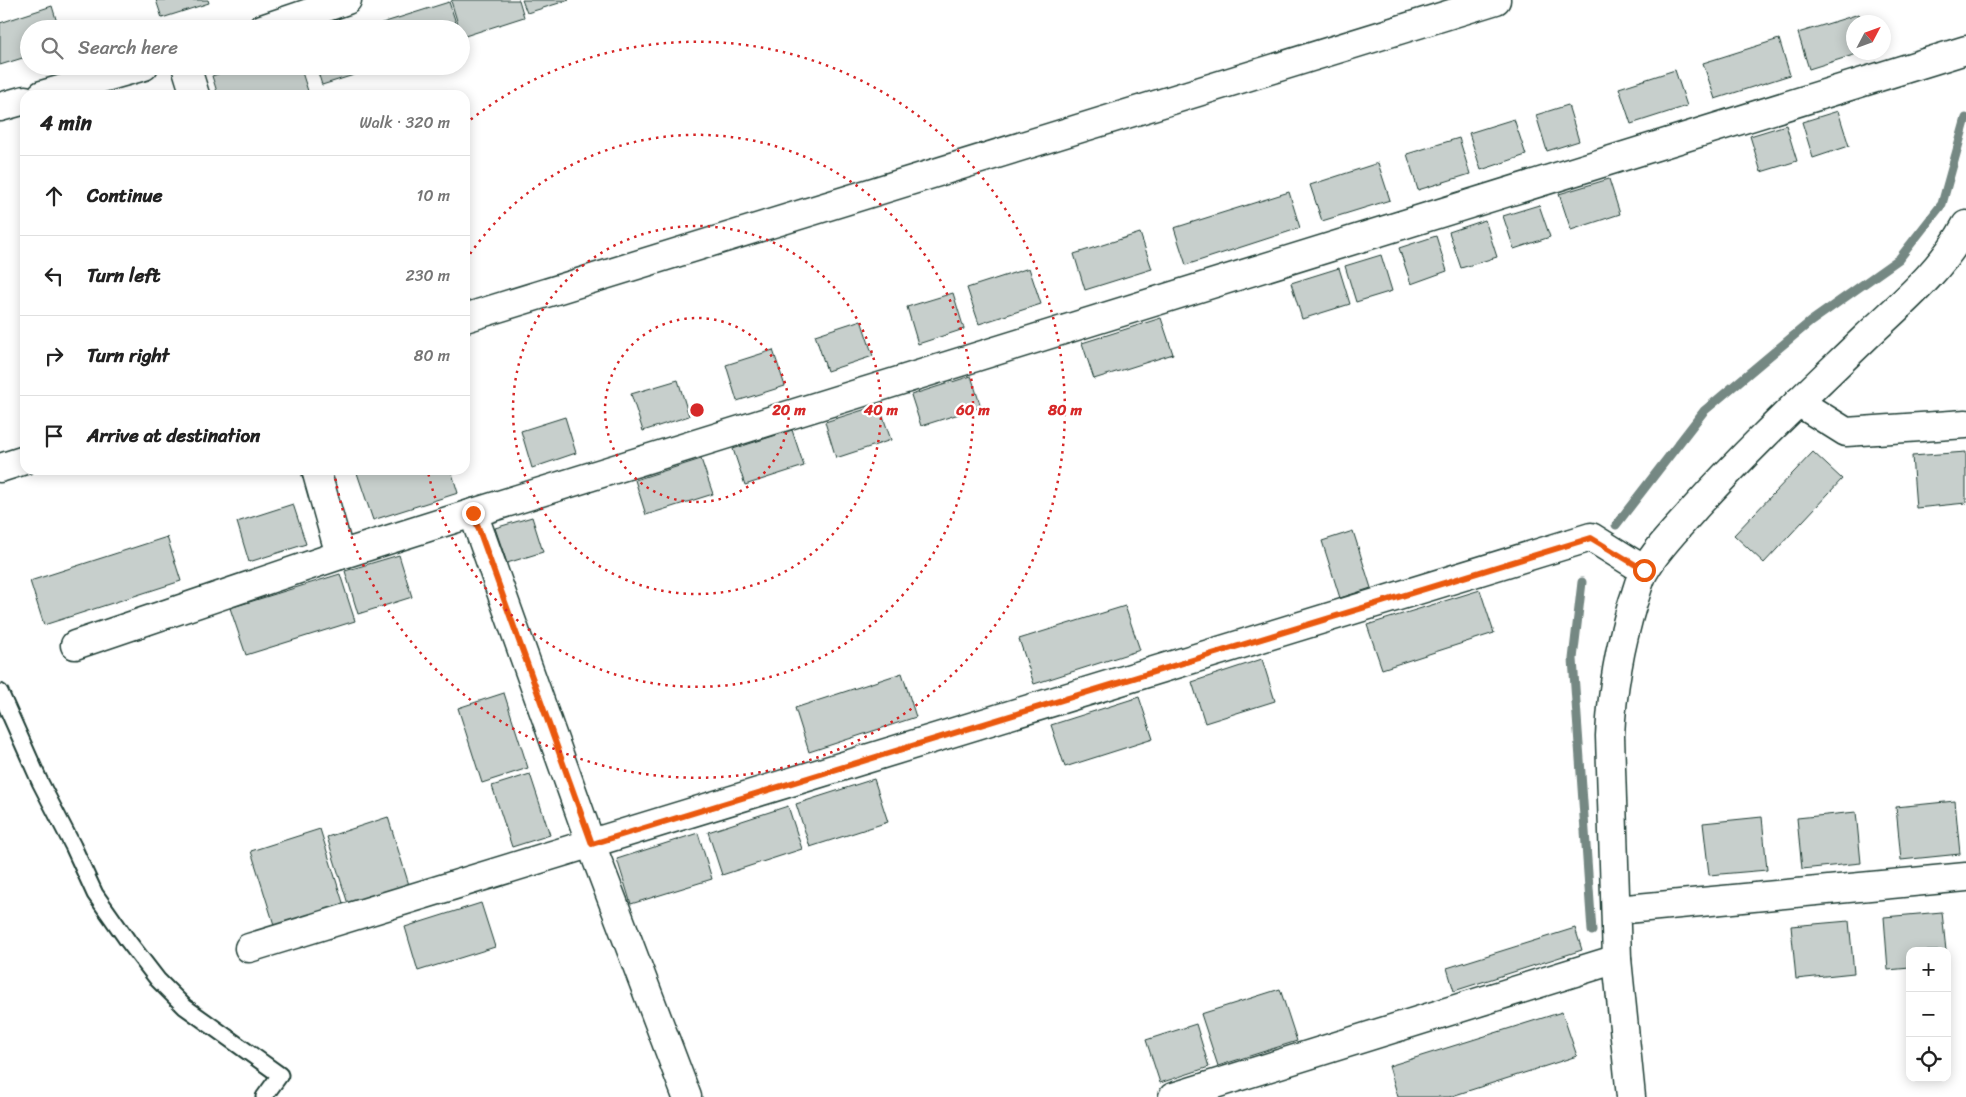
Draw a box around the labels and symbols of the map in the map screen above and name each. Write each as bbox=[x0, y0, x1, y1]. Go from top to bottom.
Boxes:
north arrow bbox=[1846, 15, 1891, 60]
text: 20 m bbox=[771, 397, 806, 423]
text: 40 m bbox=[863, 397, 899, 423]
text: 60 m bbox=[955, 397, 990, 423]
text: 80 m bbox=[1047, 397, 1082, 423]
centre of rings bbox=[688, 401, 706, 419]
route end bbox=[462, 502, 485, 525]
route start bbox=[1633, 559, 1656, 582]

